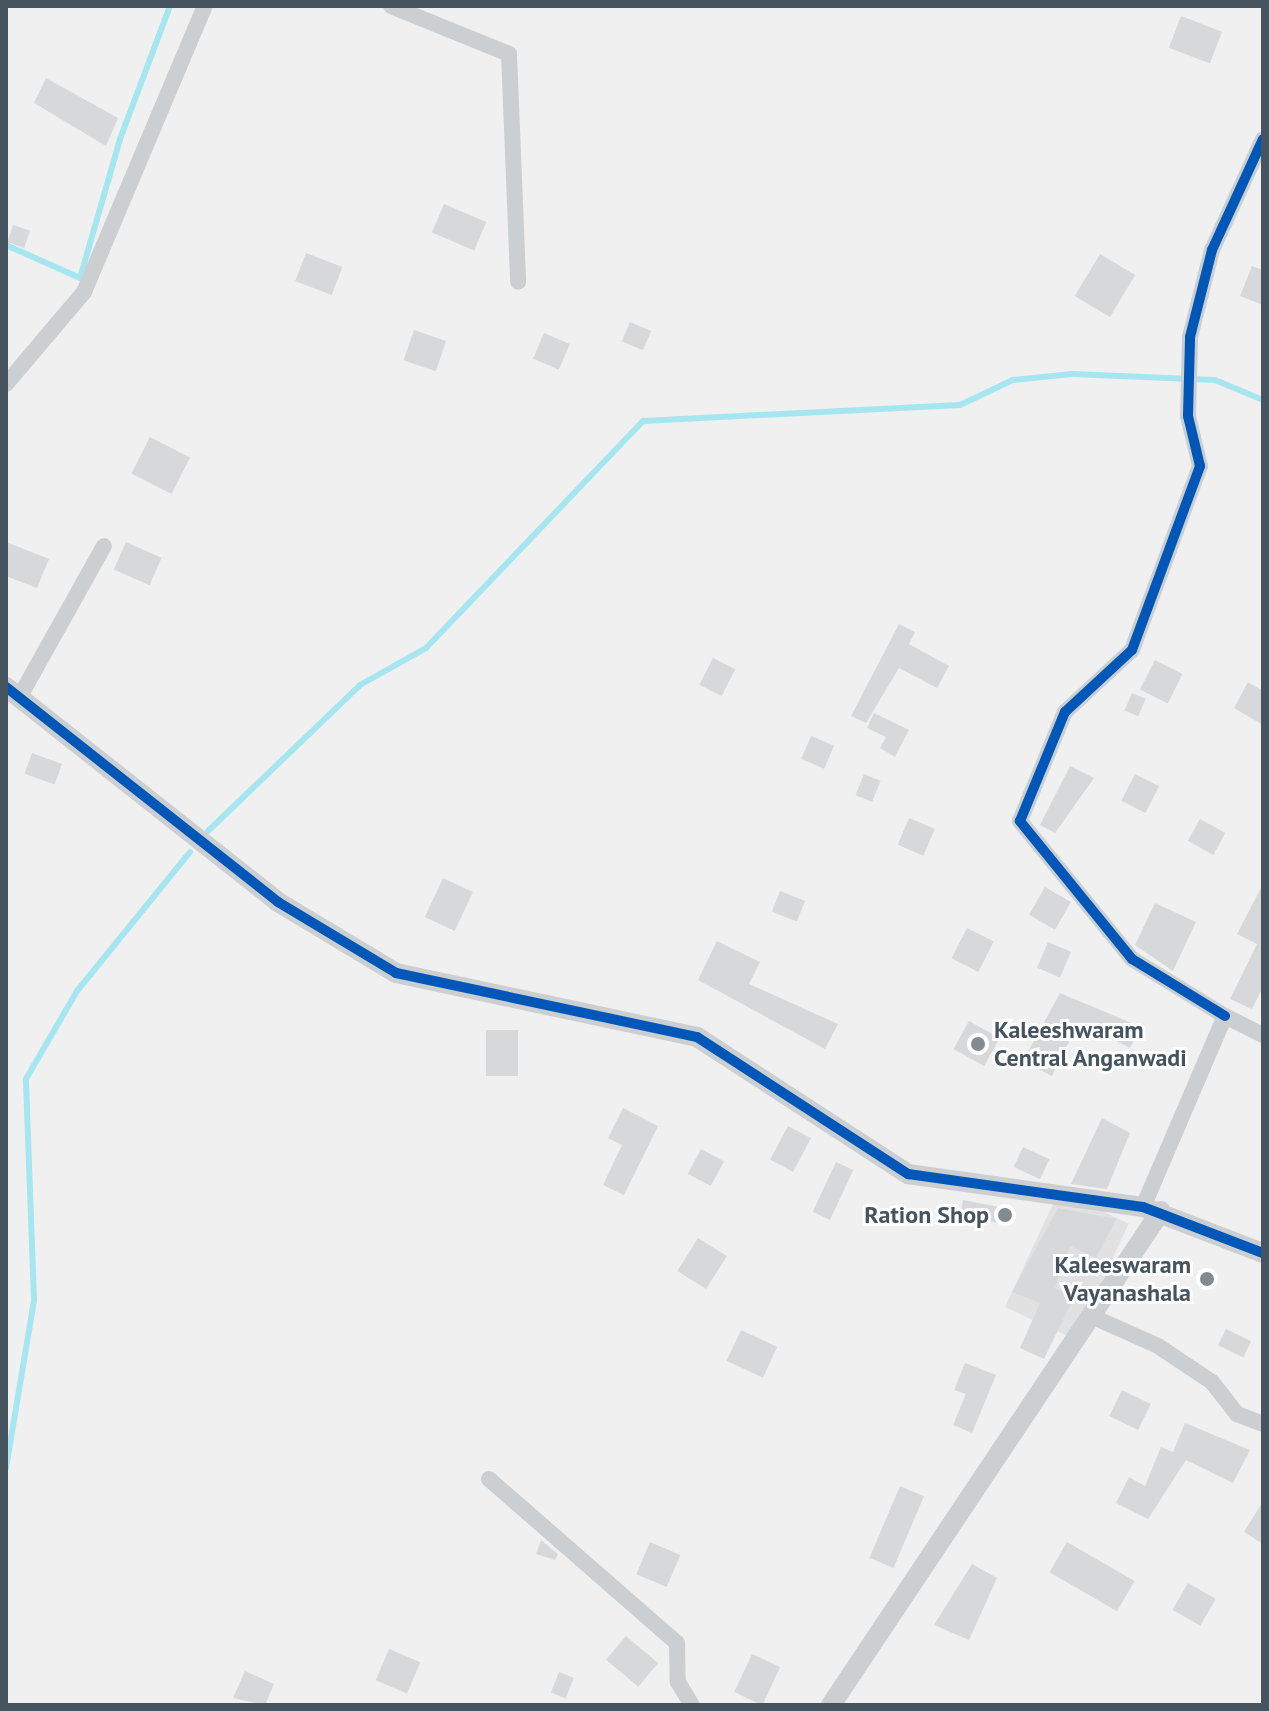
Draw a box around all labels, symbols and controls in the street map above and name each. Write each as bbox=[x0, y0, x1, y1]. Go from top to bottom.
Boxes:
place label: Kaleeshwaram Central Anganwadi bbox=[994, 1016, 1188, 1072]
marker: Kaleeshwaram Central Anganwadi bbox=[969, 1035, 987, 1053]
place label: Ration Shop bbox=[864, 1201, 989, 1229]
marker: Ration Shop bbox=[996, 1206, 1014, 1224]
place label: Kaleeswaram Vayanashala bbox=[1054, 1251, 1191, 1307]
marker: Kaleeswaram Vayanashala bbox=[1198, 1270, 1216, 1288]

